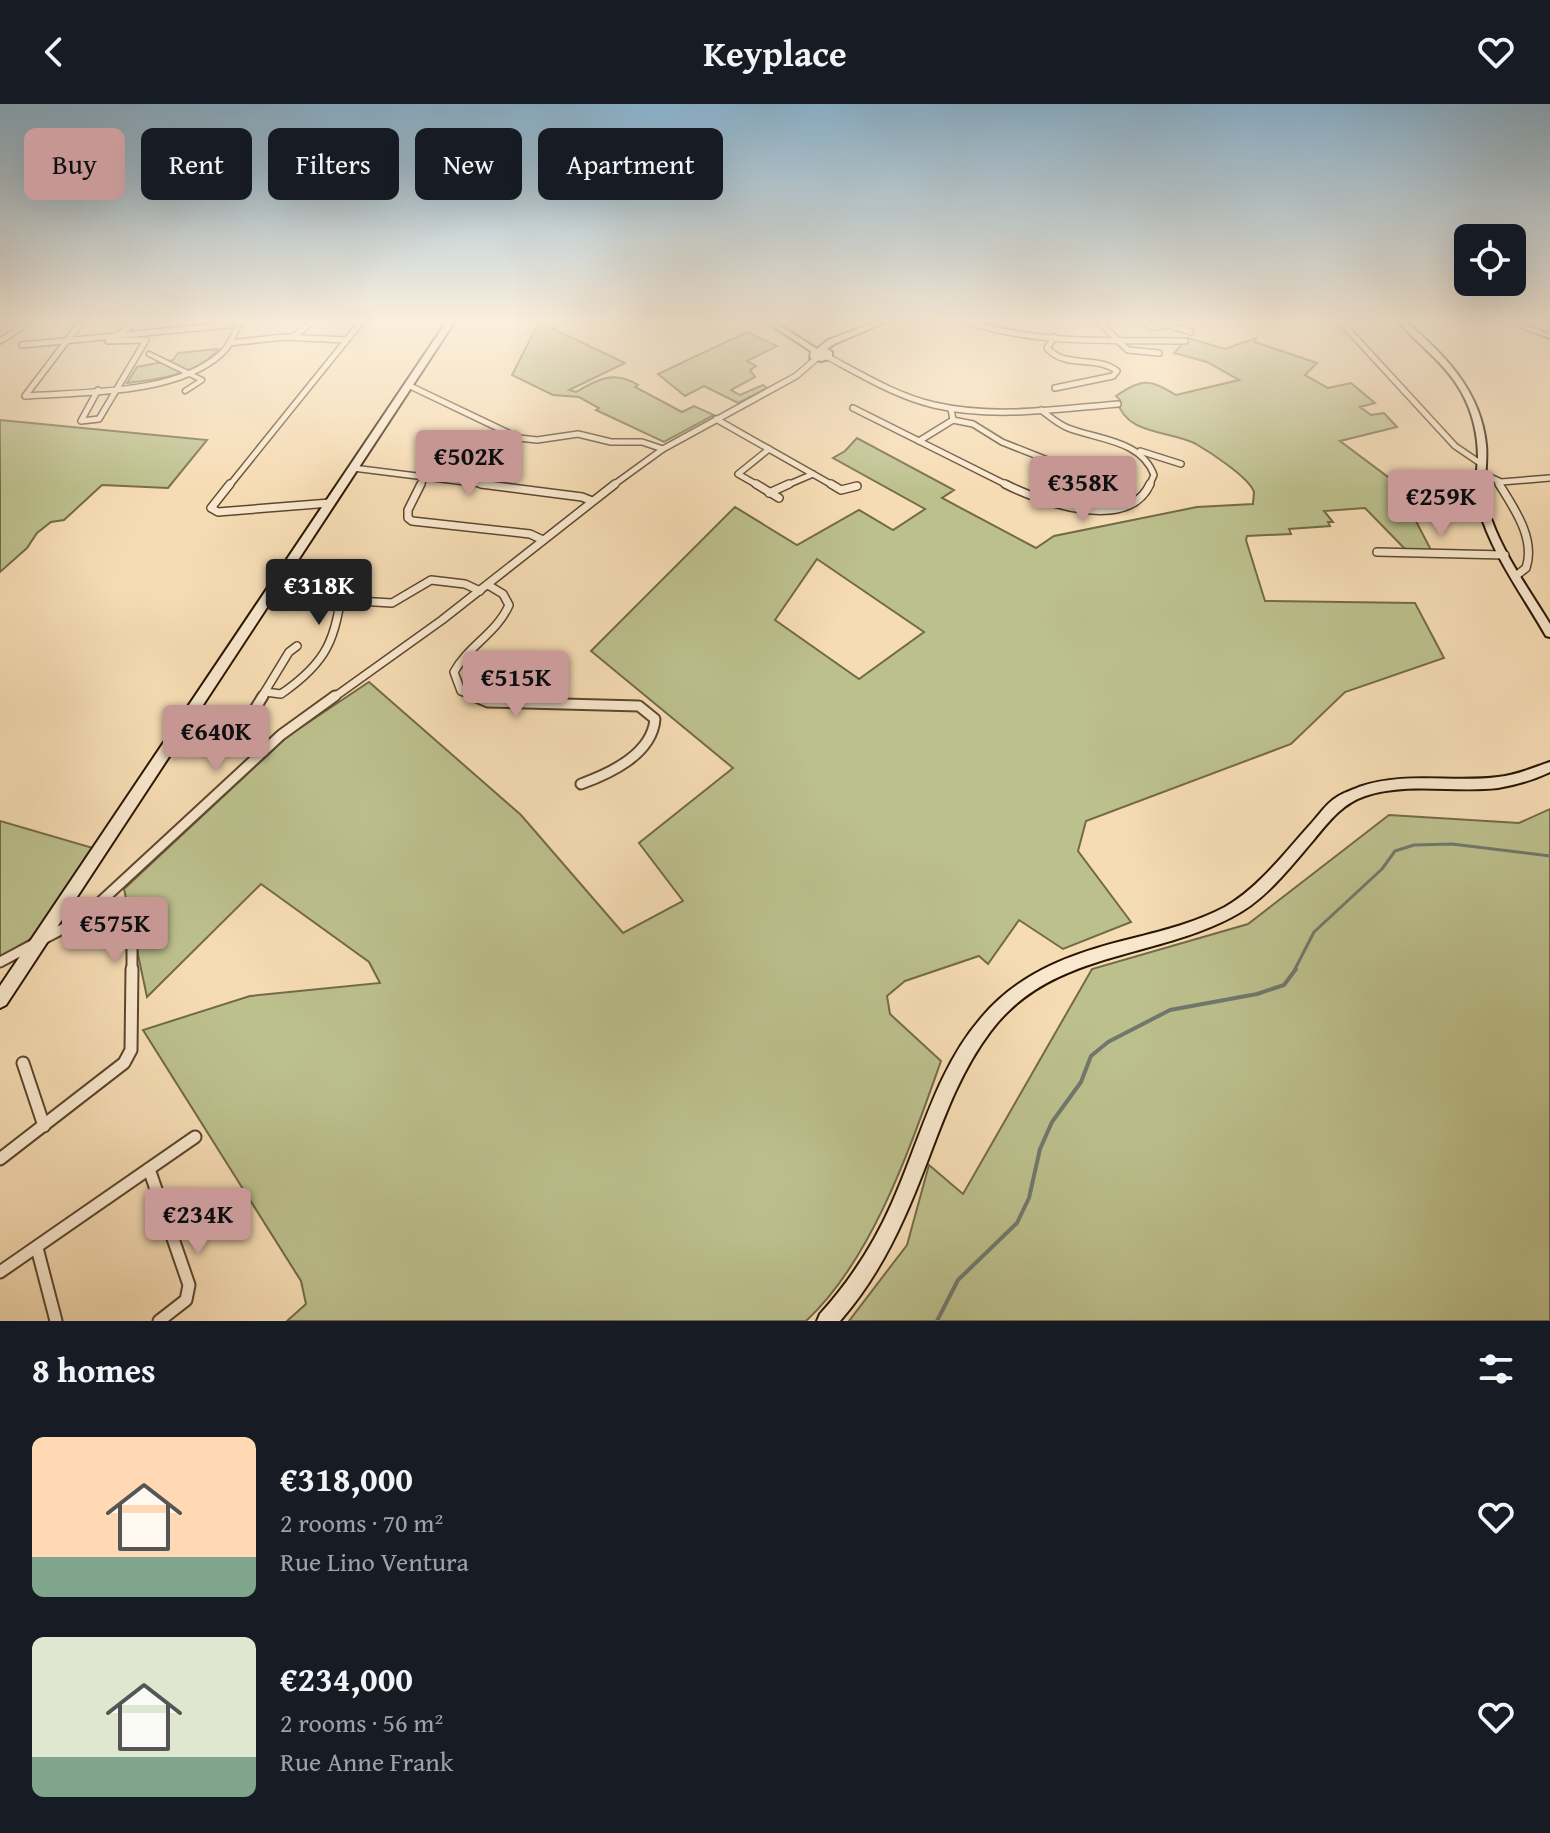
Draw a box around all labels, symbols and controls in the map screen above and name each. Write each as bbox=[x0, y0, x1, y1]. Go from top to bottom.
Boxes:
text: Keyplace bbox=[703, 26, 847, 79]
icon: back bbox=[32, 30, 76, 74]
icon: heart bbox=[1474, 30, 1518, 74]
chip: Buy bbox=[24, 128, 125, 200]
chip: Rent bbox=[141, 128, 252, 200]
chip: Filters bbox=[268, 128, 399, 200]
chip: New bbox=[415, 128, 522, 200]
chip: Apartment bbox=[538, 128, 723, 200]
map controls bbox=[1454, 224, 1526, 296]
button: locate bbox=[1454, 224, 1526, 296]
pin: €502K bbox=[413, 430, 525, 498]
text: €502K bbox=[434, 436, 504, 475]
pin: €358K bbox=[1027, 456, 1139, 524]
text: €358K bbox=[1048, 462, 1118, 501]
pin: €259K bbox=[1385, 470, 1497, 538]
text: €259K bbox=[1406, 476, 1476, 515]
pin: €318K bbox=[263, 559, 375, 627]
text: €318K bbox=[284, 565, 354, 604]
pin: €515K bbox=[460, 651, 572, 719]
text: €515K bbox=[481, 657, 551, 696]
pin: €640K bbox=[160, 705, 272, 773]
text: €640K bbox=[181, 711, 251, 750]
pin: €575K bbox=[59, 897, 171, 965]
text: €575K bbox=[80, 903, 150, 942]
pin: €234K bbox=[142, 1188, 254, 1256]
text: €234K bbox=[163, 1194, 233, 1233]
text: 8 homes bbox=[32, 1345, 156, 1394]
icon: filters bbox=[1474, 1347, 1518, 1391]
text: €318,000 bbox=[280, 1454, 413, 1503]
icon: home bbox=[96, 1469, 192, 1565]
icon: heart bbox=[1474, 1495, 1518, 1539]
text: 2 rooms · 70 m² bbox=[280, 1503, 443, 1542]
text: Rue Lino Ventura bbox=[280, 1542, 469, 1581]
text: €234,000 bbox=[280, 1654, 413, 1703]
icon: home bbox=[96, 1669, 192, 1765]
icon: heart bbox=[1474, 1695, 1518, 1739]
text: 2 rooms · 56 m² bbox=[280, 1703, 443, 1742]
text: Rue Anne Frank bbox=[280, 1742, 453, 1781]

